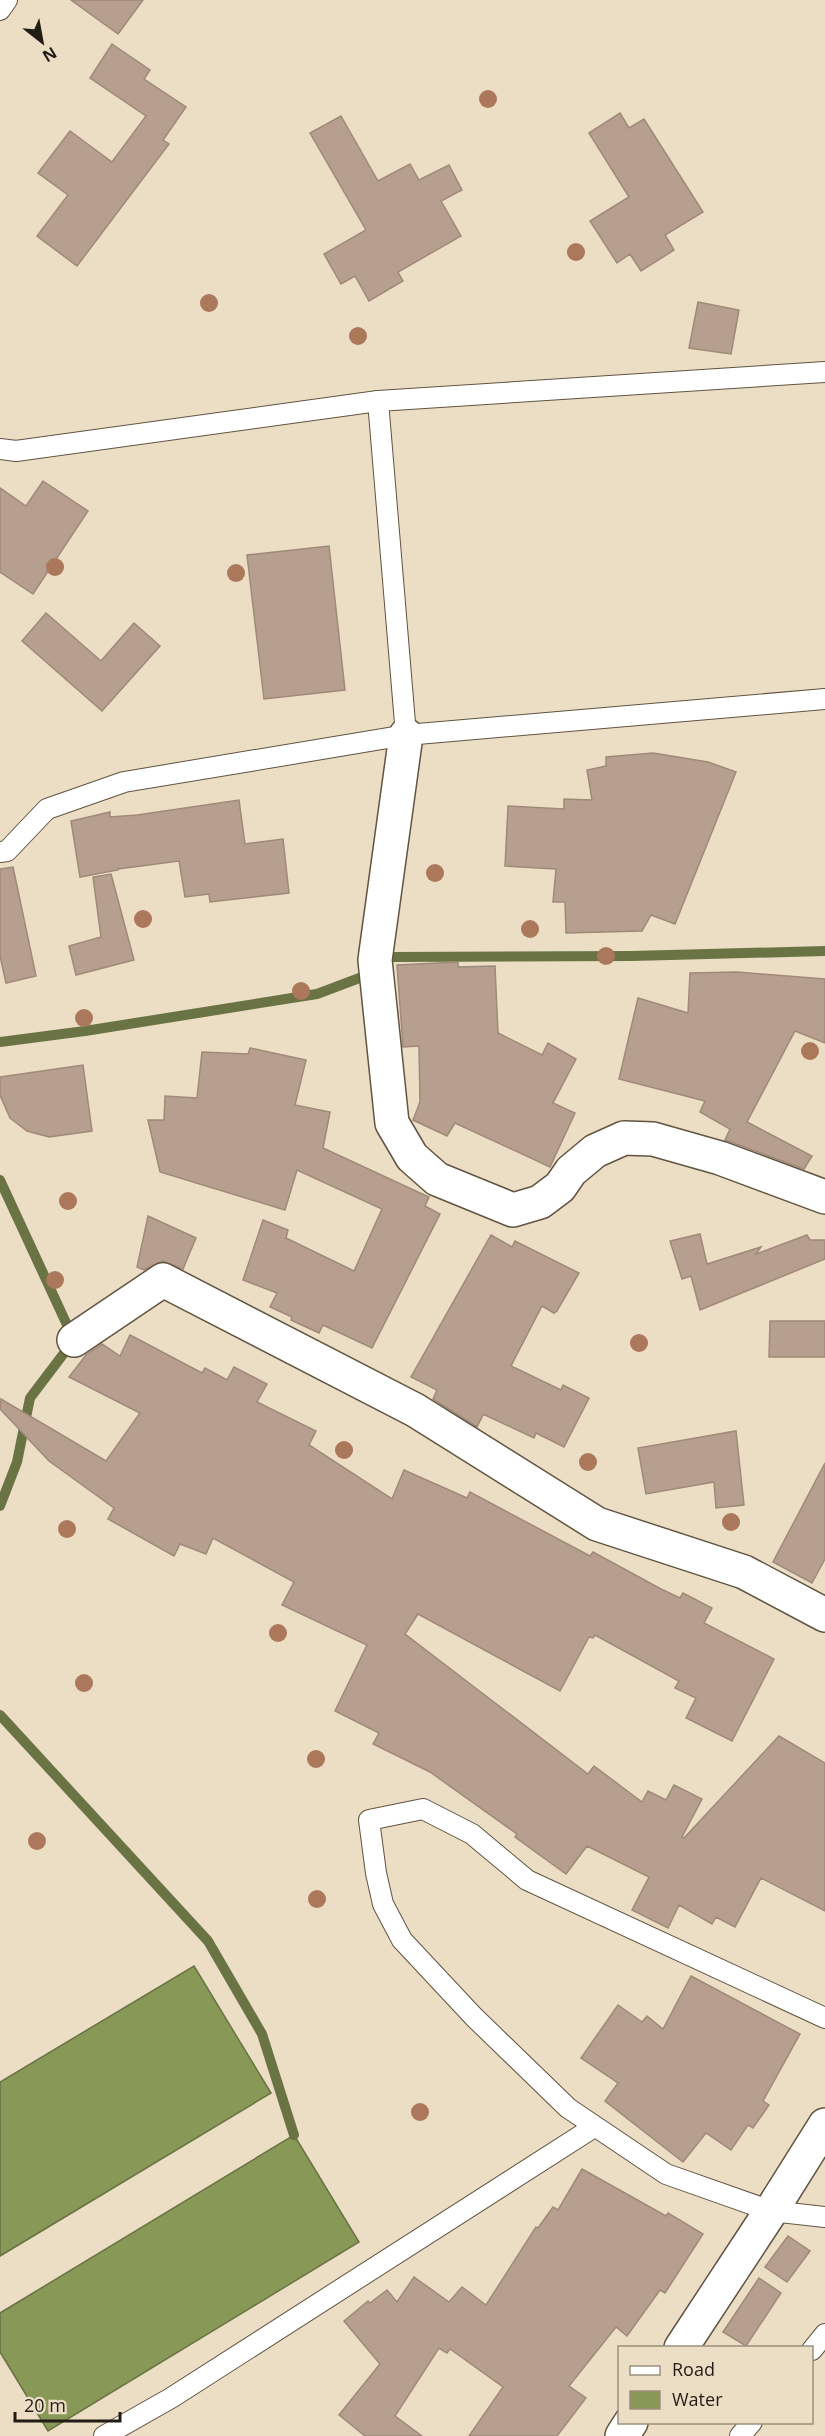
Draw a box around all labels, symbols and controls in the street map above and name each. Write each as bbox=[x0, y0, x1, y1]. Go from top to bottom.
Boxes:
north arrow bbox=[12, 12, 72, 72]
text: N bbox=[38, 42, 61, 68]
legend bbox=[618, 2346, 813, 2424]
text: Road bbox=[672, 2357, 715, 2381]
scale bar bbox=[15, 2385, 120, 2423]
text: Water bbox=[672, 2387, 723, 2411]
text: 20 m bbox=[24, 2393, 66, 2417]

